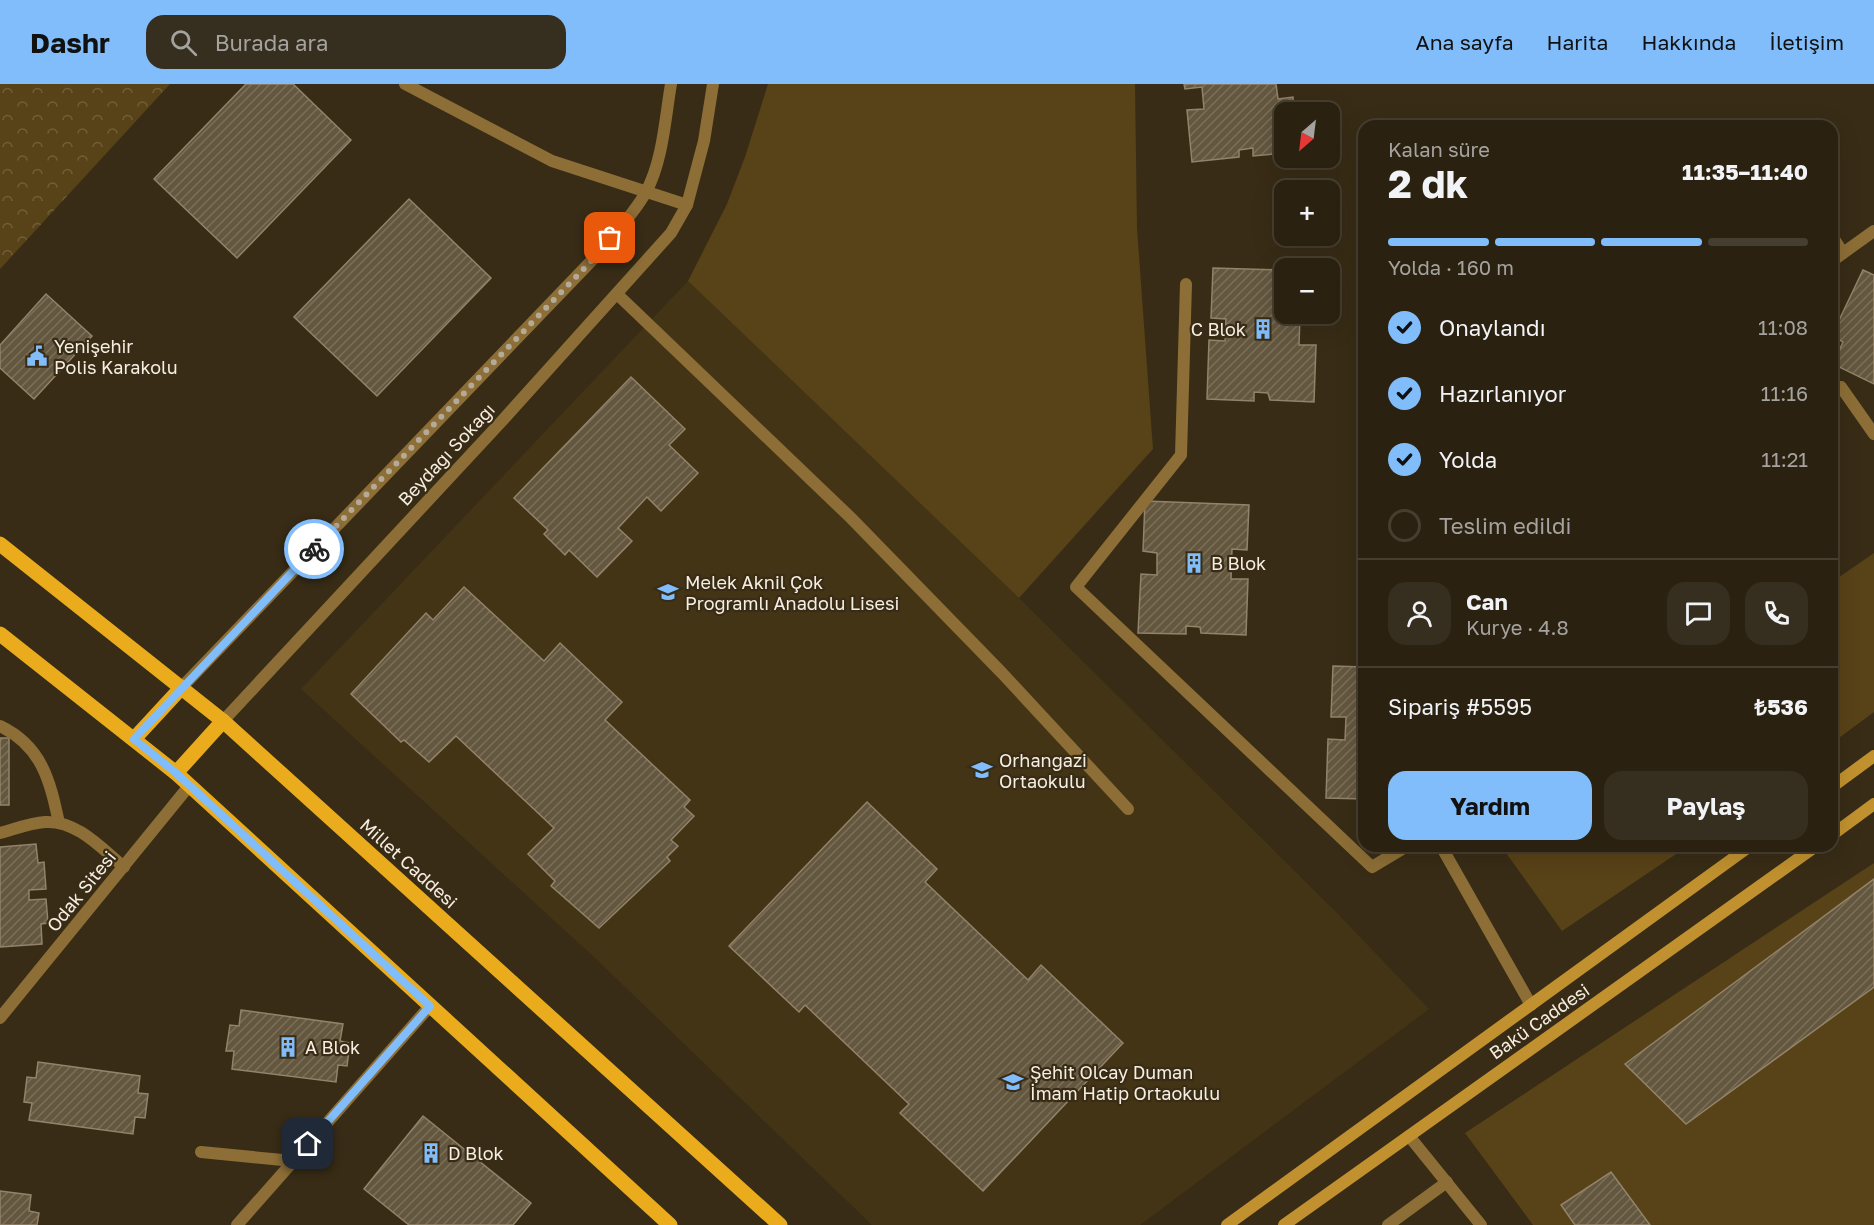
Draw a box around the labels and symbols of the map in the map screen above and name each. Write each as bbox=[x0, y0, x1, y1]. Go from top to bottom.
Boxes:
north arrow bbox=[1274, 102, 1340, 168]
pin bbox=[584, 212, 635, 263]
building icon: C Blok bbox=[1251, 317, 1275, 341]
place label: C Blok bbox=[1191, 318, 1246, 340]
place label: Yenişehir Polis Karakolu bbox=[54, 335, 178, 378]
public building icon: Yenişehir Polis Karakolu bbox=[25, 344, 49, 368]
street label: Beydağı Sokağı bbox=[393, 398, 499, 510]
courier bbox=[284, 519, 344, 579]
building icon: B Blok bbox=[1182, 551, 1206, 575]
place label: B Blok bbox=[1211, 552, 1266, 574]
place label: Melek Aknil Çok Programlı Anadolu Lisesi bbox=[685, 571, 899, 614]
school or university icon: Melek Aknil Çok Programlı Anadolu Lisesi bbox=[656, 580, 680, 604]
place label: Orhangazi Ortaokulu bbox=[999, 749, 1087, 792]
school or university icon: Orhangazi Ortaokulu bbox=[970, 758, 994, 782]
street label: Millet Caddesi bbox=[356, 814, 462, 912]
street label: Odak Sitesi bbox=[42, 846, 120, 936]
street label: Bakü Caddesi bbox=[1485, 978, 1593, 1064]
building icon: A Blok bbox=[276, 1035, 300, 1059]
place label: A Blok bbox=[305, 1036, 360, 1058]
place label: Şehit Olcay Duman İmam Hatip Ortaokulu bbox=[1030, 1061, 1220, 1104]
school or university icon: Şehit Olcay Duman İmam Hatip Ortaokulu bbox=[1001, 1070, 1025, 1094]
pin bbox=[282, 1118, 333, 1169]
building icon: D Blok bbox=[419, 1141, 443, 1165]
place label: D Blok bbox=[448, 1142, 504, 1164]

